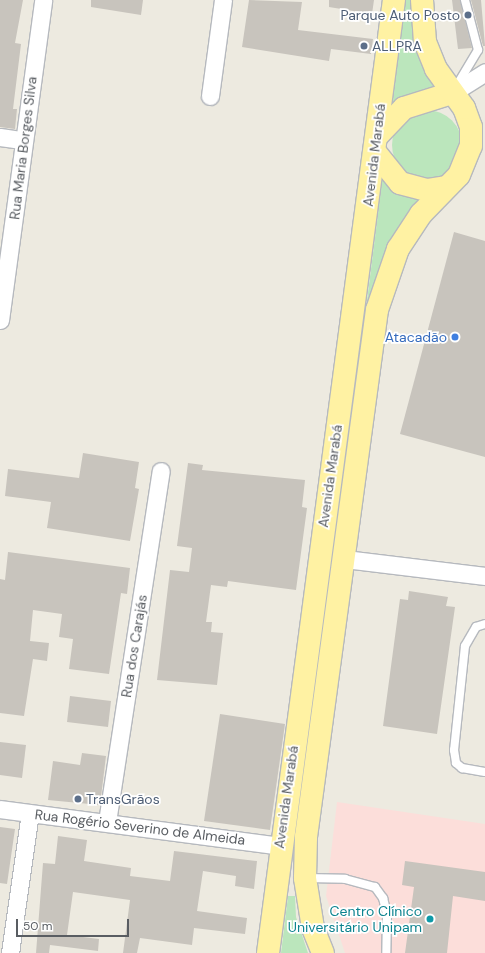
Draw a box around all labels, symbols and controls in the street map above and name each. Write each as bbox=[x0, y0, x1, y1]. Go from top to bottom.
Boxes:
place label: Parque Auto Posto bbox=[340, 7, 460, 23]
marker: Parque Auto Posto bbox=[463, 10, 473, 20]
place label: ALLPRA bbox=[372, 38, 422, 54]
marker: ALLPRA bbox=[359, 41, 369, 51]
street label: Rua Maria Borges Silva bbox=[6, 75, 40, 221]
street label: Avenida Marabá bbox=[359, 103, 389, 207]
place label: Atacadão bbox=[385, 329, 447, 345]
marker: Atacadão bbox=[450, 332, 460, 342]
street label: Avenida Marabá bbox=[314, 424, 346, 528]
street label: Rua dos Carajás bbox=[118, 593, 150, 699]
street label: Avenida Marabá bbox=[270, 745, 302, 849]
place label: TransGrãos bbox=[86, 791, 160, 807]
marker: TransGrãos bbox=[73, 794, 83, 804]
street label: Rua Rogério Severino de Almeida bbox=[34, 806, 246, 848]
place label: Centro Clínico Universitário Unipam bbox=[288, 903, 422, 936]
scale bar bbox=[18, 911, 131, 937]
marker: Centro Clínico Universitário Unipam bbox=[425, 914, 435, 924]
text: 50 m bbox=[23, 918, 52, 934]

